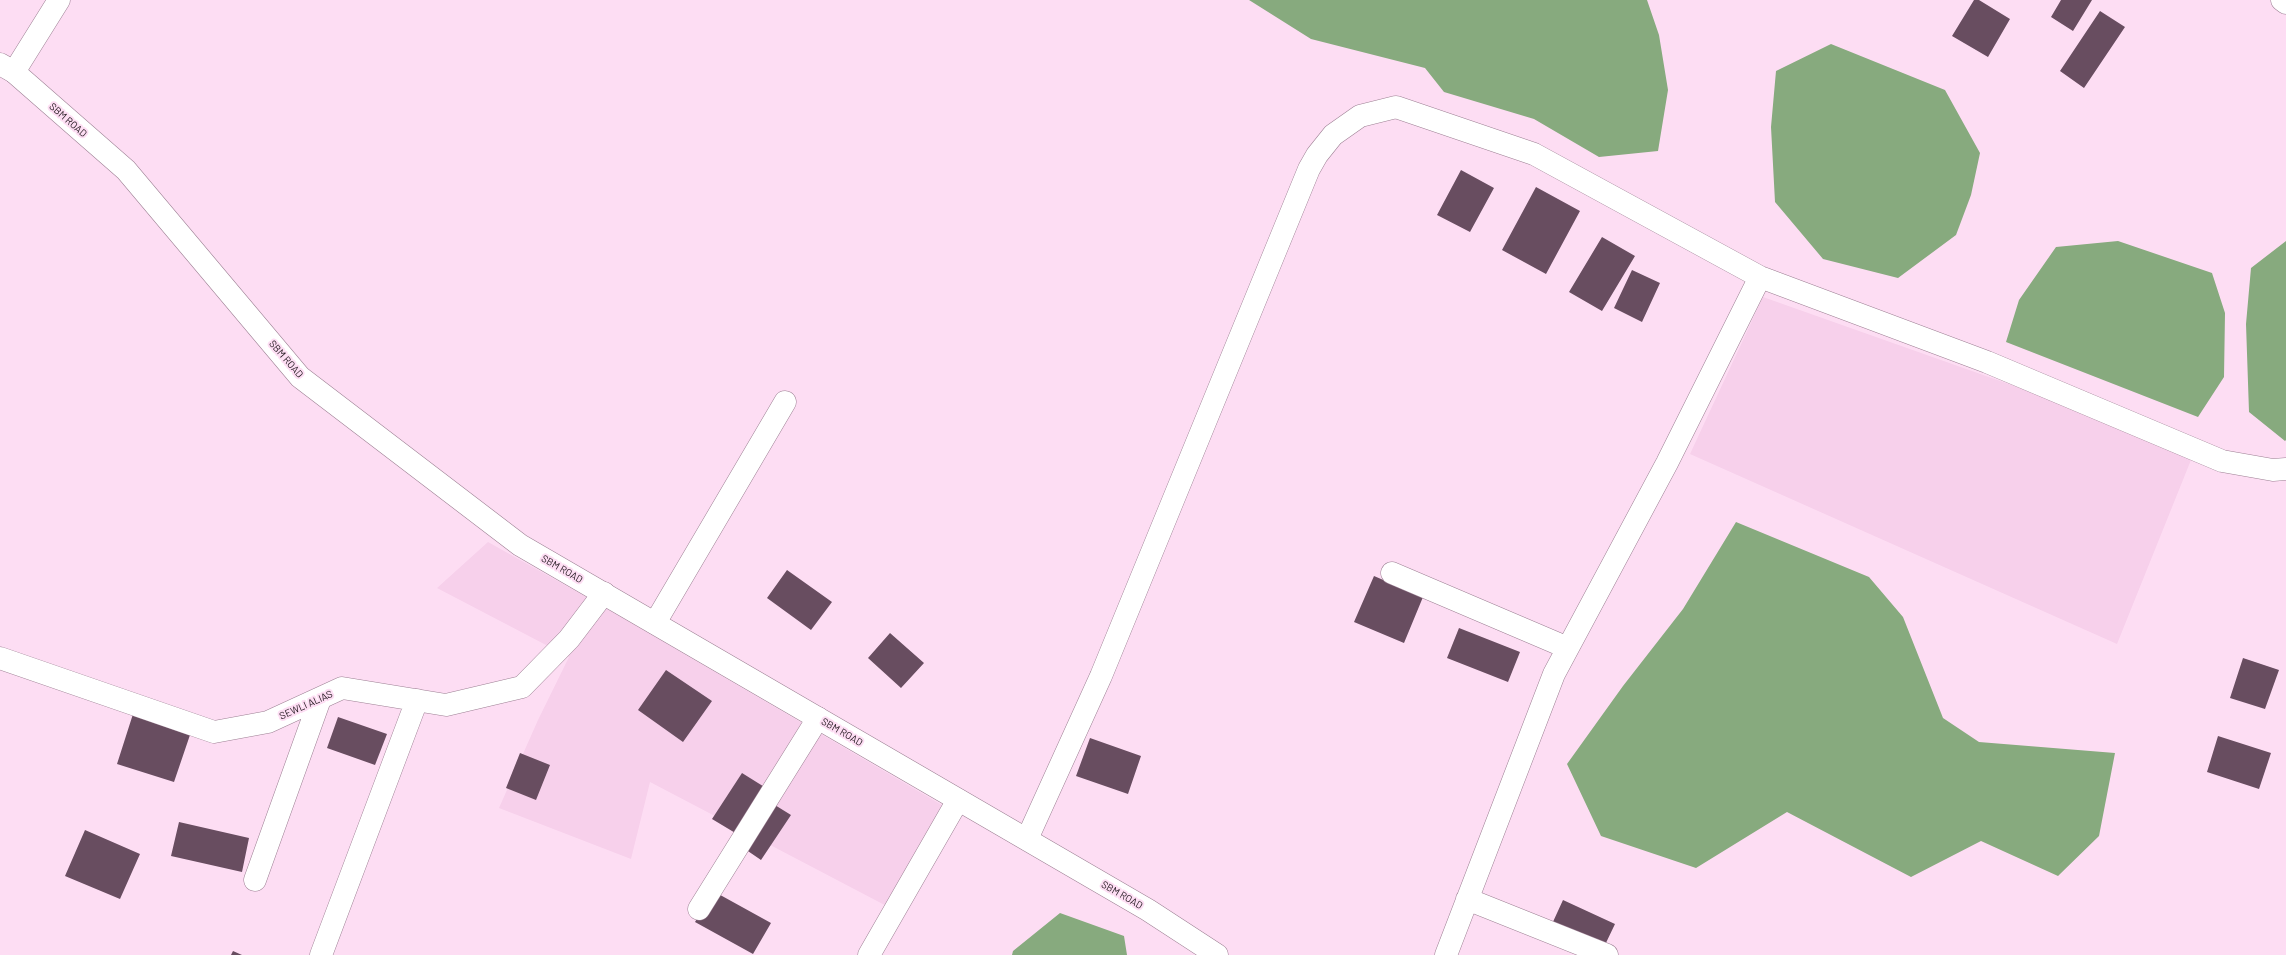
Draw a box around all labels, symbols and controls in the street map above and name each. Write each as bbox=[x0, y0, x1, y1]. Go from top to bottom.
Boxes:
street label: SBM ROAD bbox=[47, 100, 89, 140]
street label: SBM ROAD bbox=[266, 338, 306, 380]
street label: SBM ROAD bbox=[539, 552, 585, 586]
street label: SEWLI ALIAS bbox=[278, 688, 334, 722]
street label: SBM ROAD bbox=[819, 715, 865, 749]
street label: SBM ROAD bbox=[1099, 878, 1145, 912]

